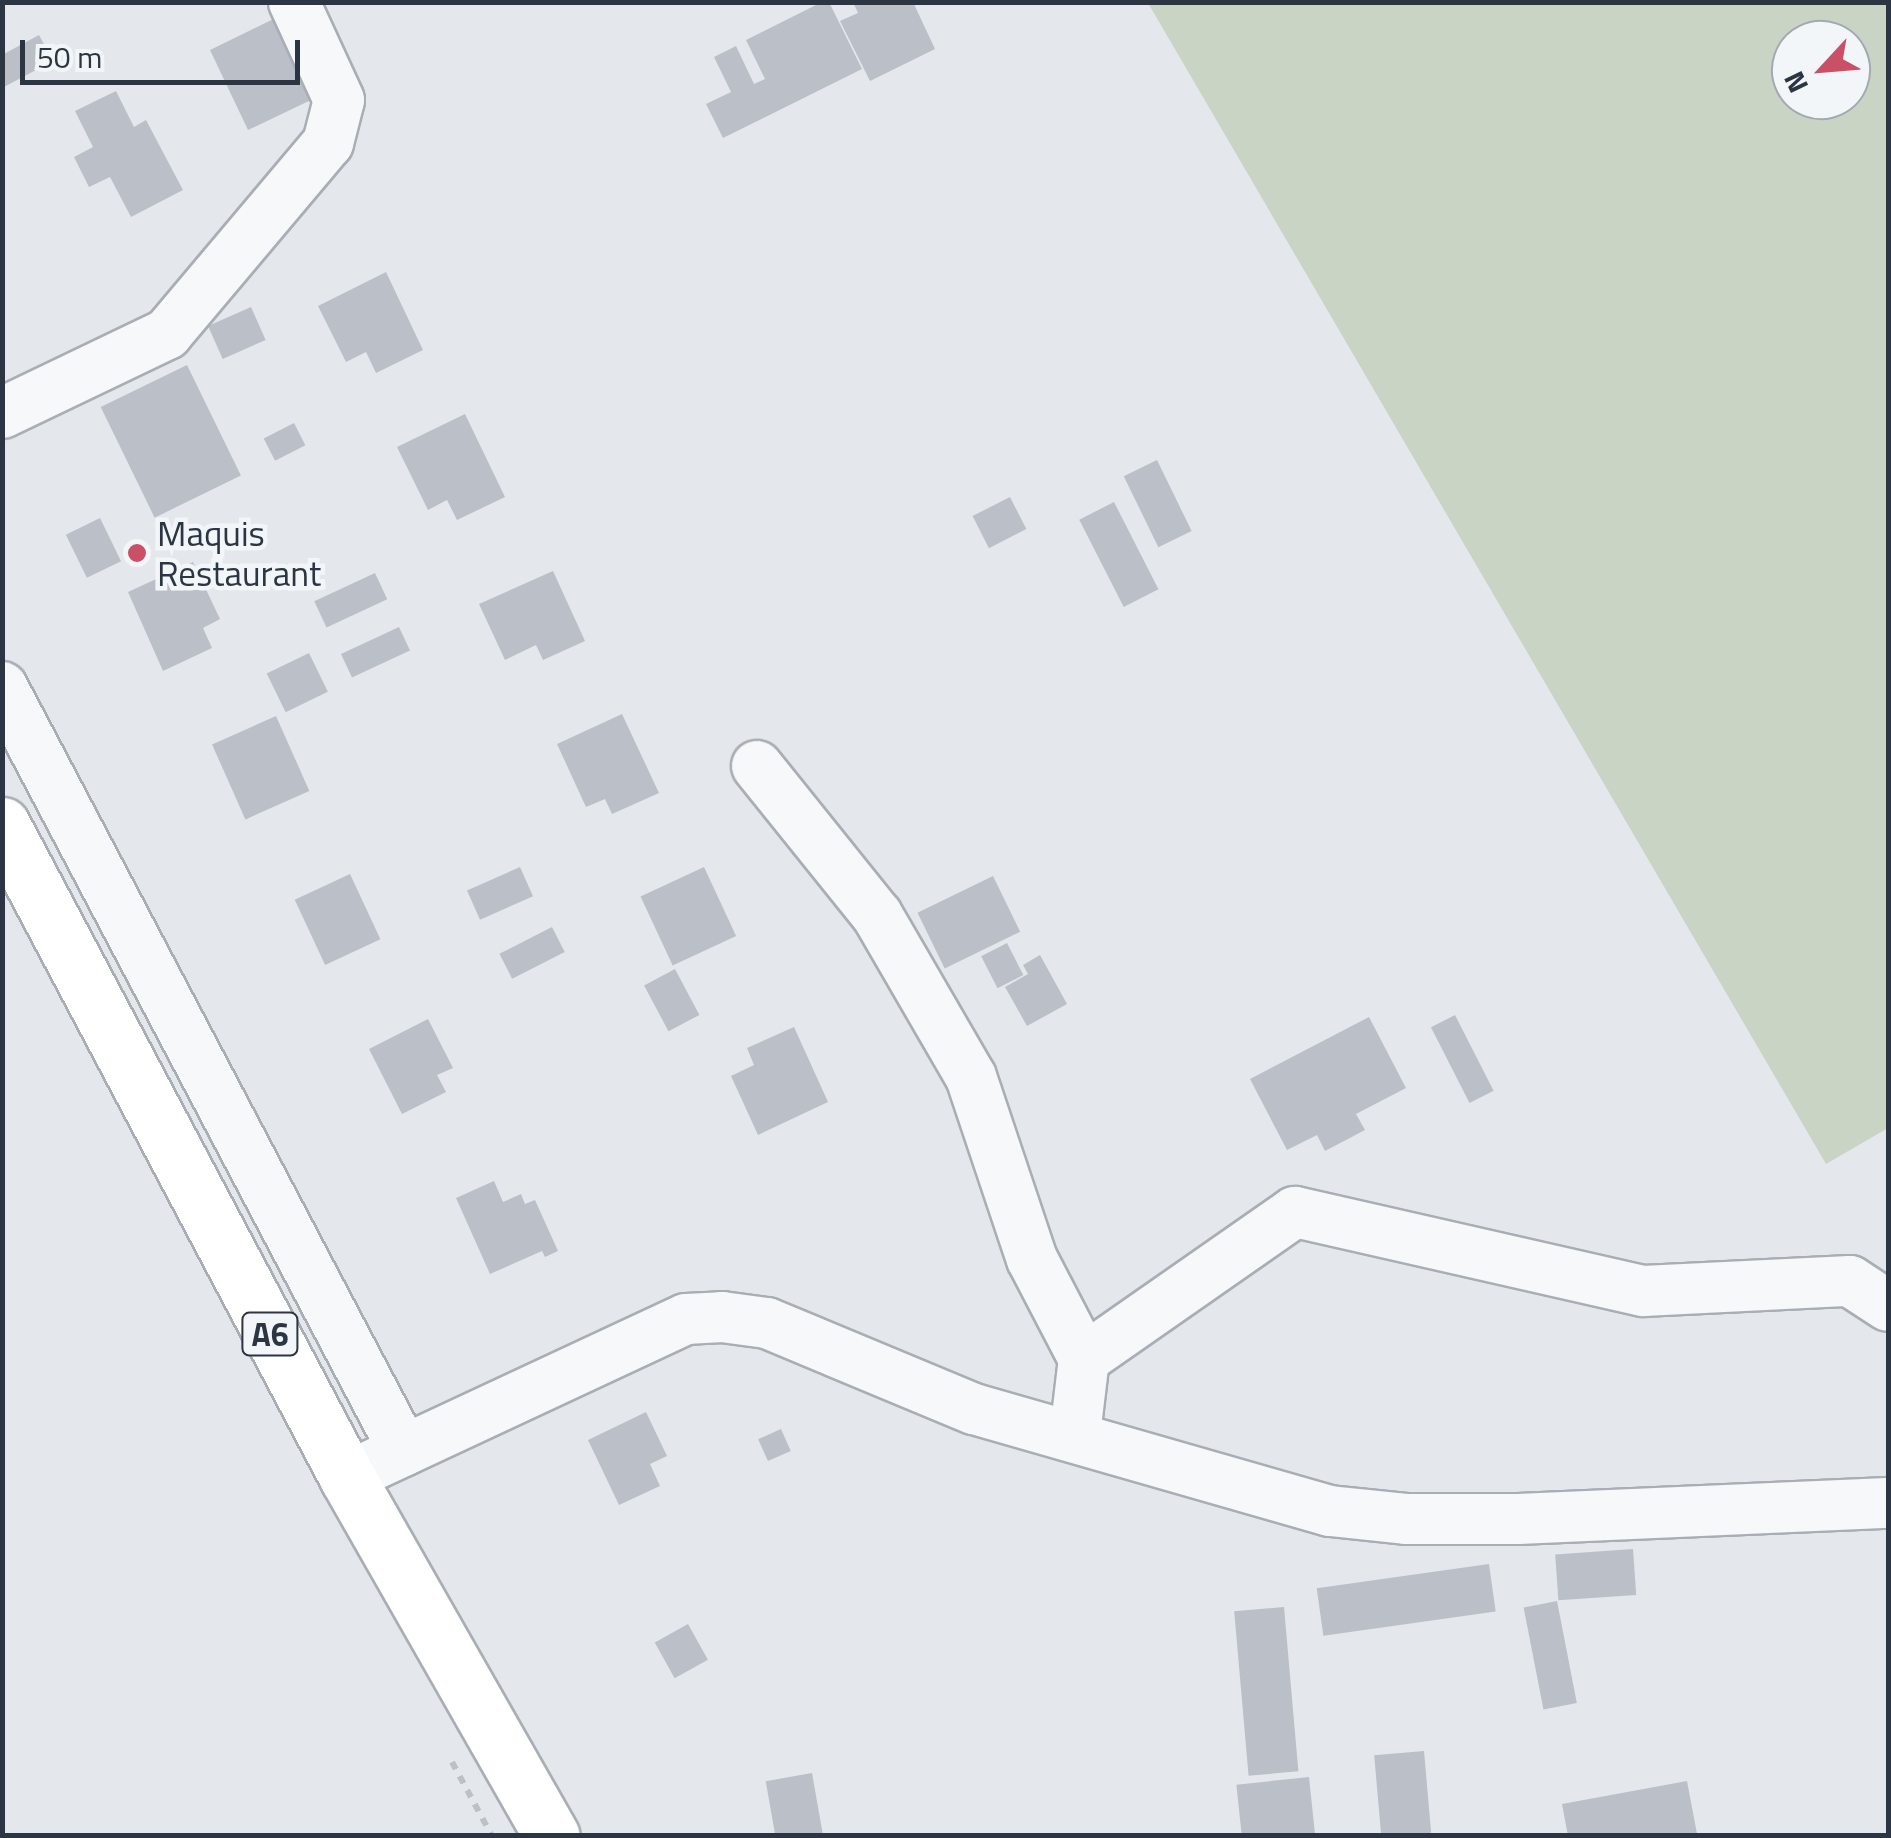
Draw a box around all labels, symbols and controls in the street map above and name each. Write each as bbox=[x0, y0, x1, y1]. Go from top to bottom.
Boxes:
scale bar bbox=[25, 20, 305, 82]
north arrow bbox=[1771, 20, 1871, 120]
text: 50 m bbox=[37, 34, 102, 80]
text: N bbox=[1772, 64, 1819, 101]
place label: Maquis Restaurant bbox=[157, 512, 321, 594]
marker: Maquis Restaurant bbox=[126, 542, 148, 564]
road number: A6 bbox=[240, 1307, 300, 1361]

